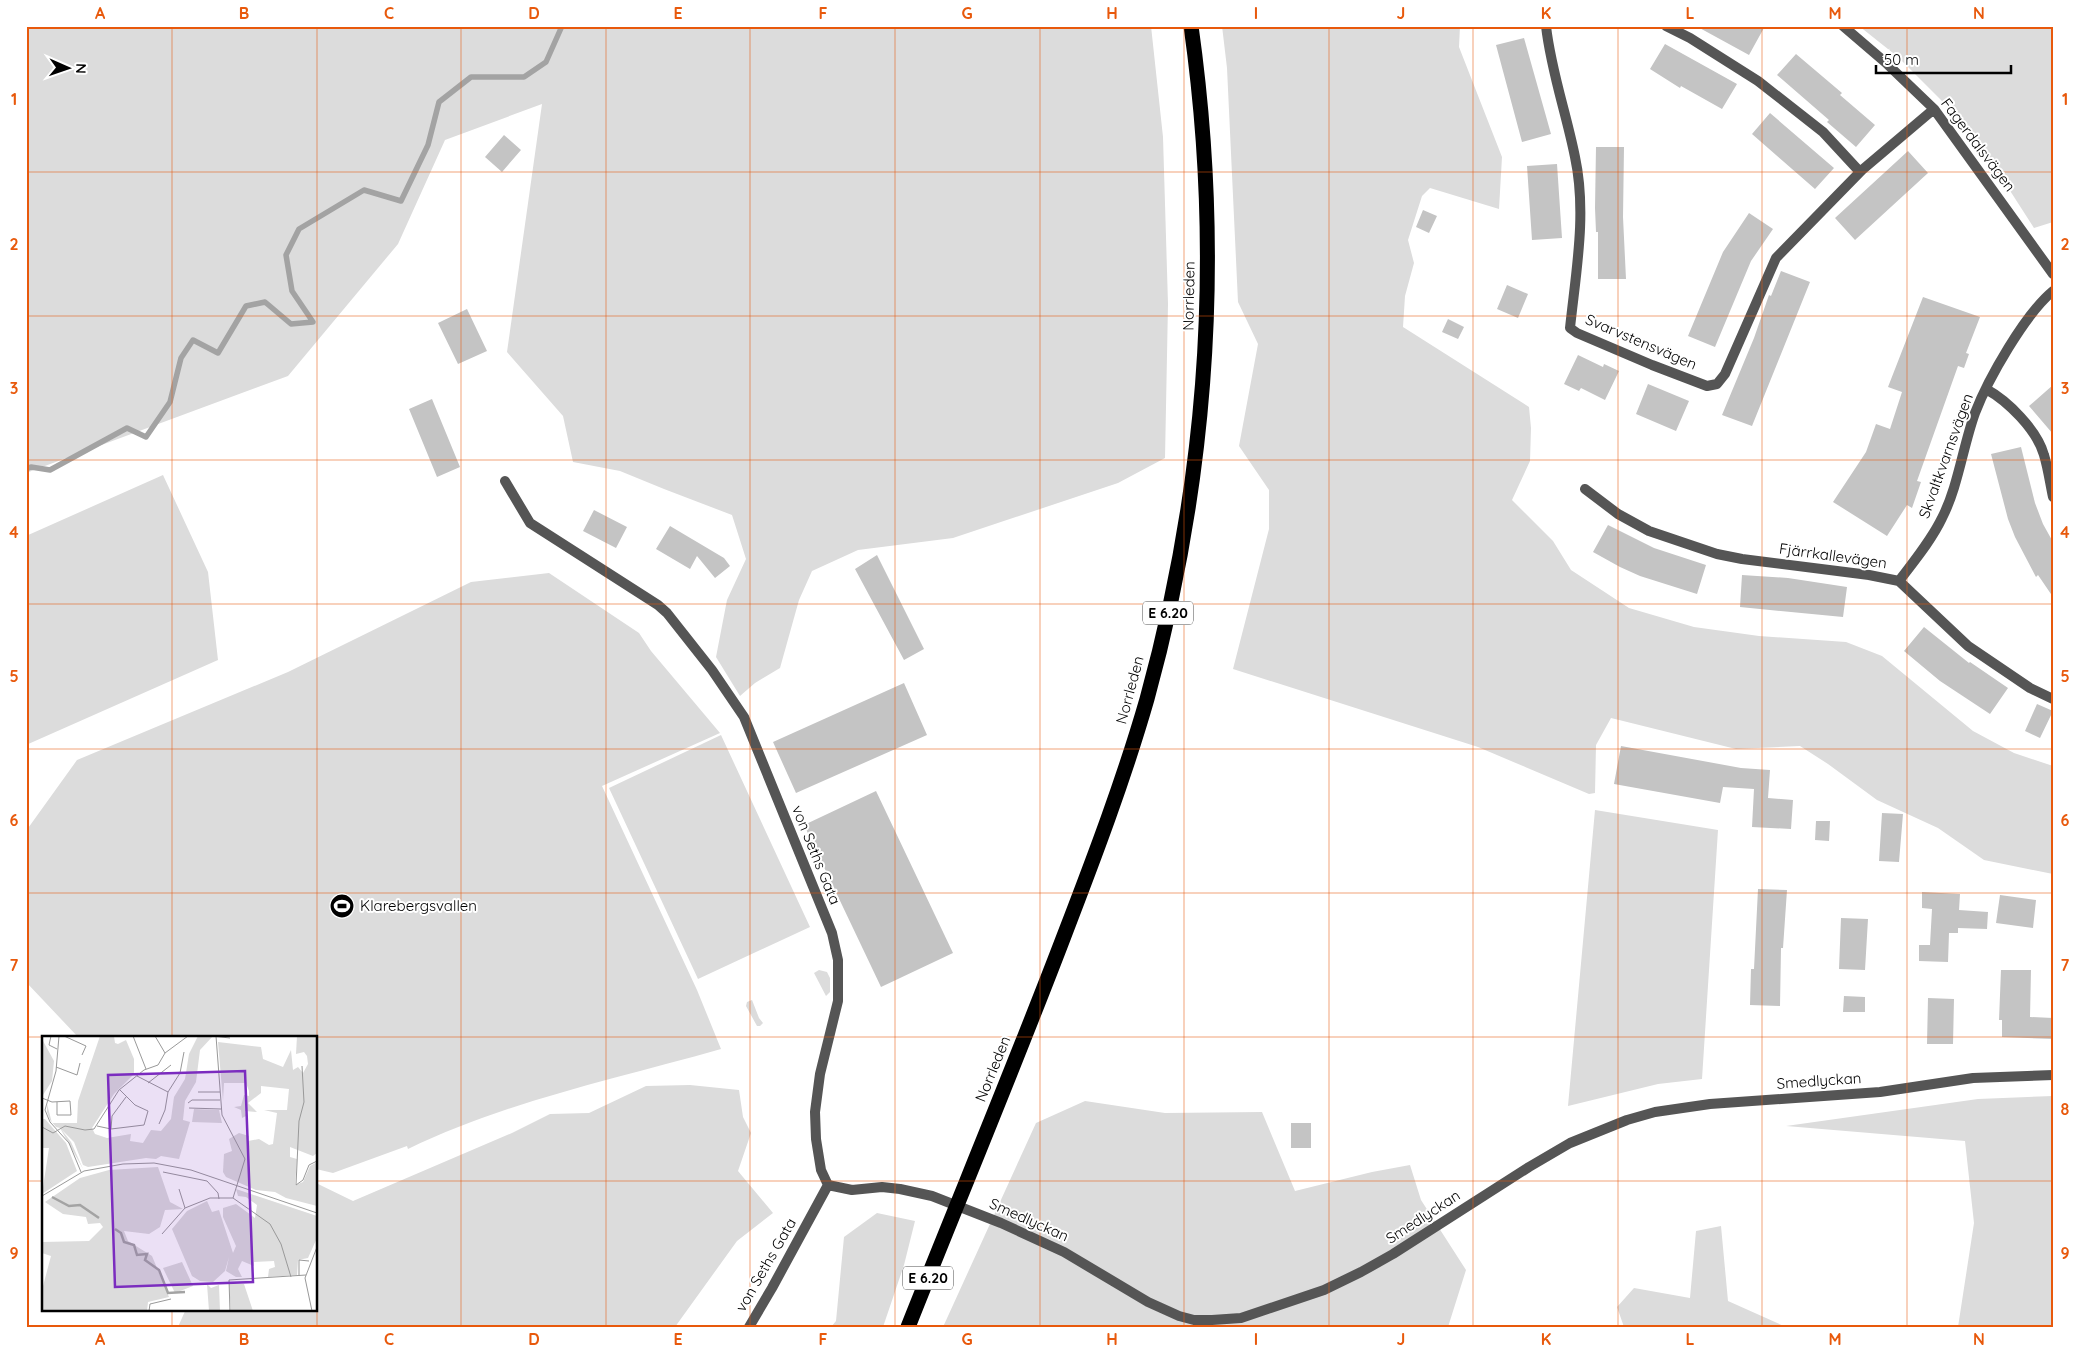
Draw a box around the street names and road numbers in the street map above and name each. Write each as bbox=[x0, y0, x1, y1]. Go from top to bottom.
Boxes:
street label: Fagerdalsvägen bbox=[1937, 94, 2020, 195]
street label: Norrleden bbox=[1178, 261, 1199, 331]
street label: Svarvstensvägen bbox=[1583, 309, 1700, 374]
street label: Skvaltkvarnsvägen bbox=[1914, 391, 1977, 521]
street label: Fjärrkallevägen bbox=[1778, 539, 1888, 572]
road number: E 6.20 bbox=[1143, 602, 1193, 624]
street label: Norrleden bbox=[1111, 654, 1148, 726]
street label: von Seths Gata bbox=[788, 802, 845, 907]
street label: Norrleden bbox=[971, 1033, 1014, 1105]
street label: Smedlyckan bbox=[1776, 1068, 1862, 1093]
street label: Smedlyckan bbox=[1382, 1186, 1463, 1248]
street label: Smedlyckan bbox=[987, 1194, 1072, 1245]
street label: von Seths Gata bbox=[731, 1214, 800, 1315]
road number: E 6.20 bbox=[903, 1266, 953, 1290]

